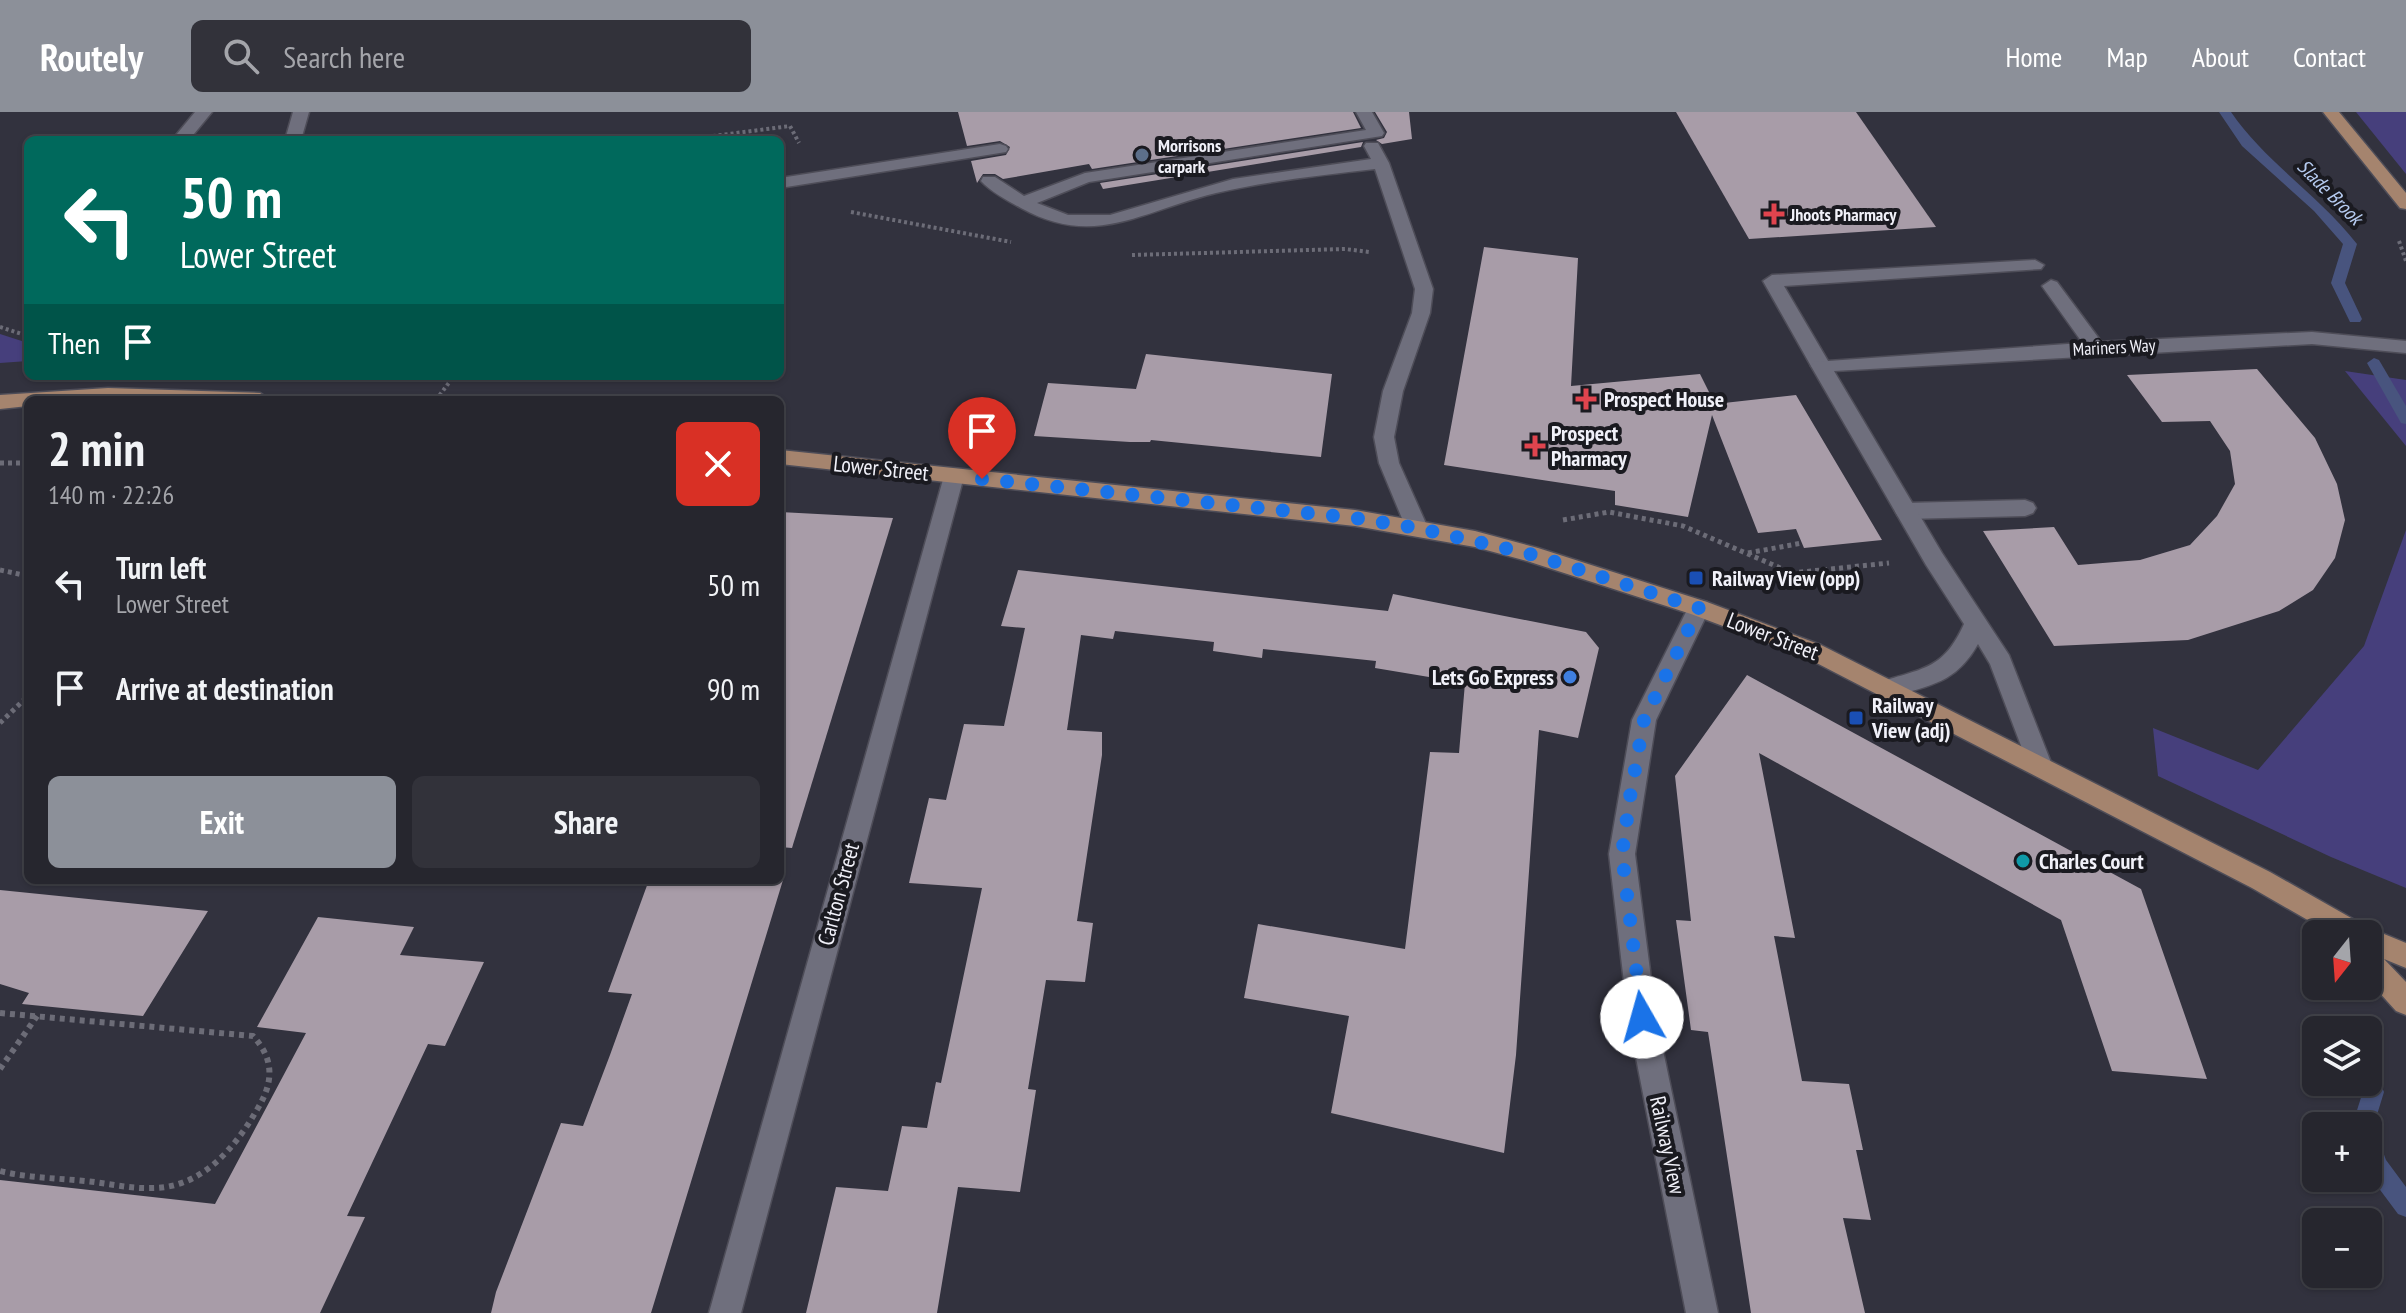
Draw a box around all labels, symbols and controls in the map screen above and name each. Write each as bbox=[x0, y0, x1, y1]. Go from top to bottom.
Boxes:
search box bbox=[191, 20, 751, 92]
text: Routely bbox=[40, 32, 143, 81]
icon: search bbox=[219, 34, 263, 78]
text: Search here bbox=[283, 37, 405, 76]
text: Home bbox=[2006, 38, 2062, 75]
text: Map bbox=[2106, 38, 2148, 75]
text: About bbox=[2192, 38, 2249, 75]
text: Contact bbox=[2293, 38, 2366, 75]
place label: Morrisons carpark bbox=[1158, 134, 1221, 178]
marker: Morrisons carpark bbox=[1133, 146, 1151, 164]
water label: Slade Brook bbox=[2292, 154, 2370, 232]
text: 50 m bbox=[180, 161, 282, 233]
icon: left bbox=[48, 168, 152, 272]
place label: Jhoots Pharmacy bbox=[1789, 203, 1897, 226]
marker: Jhoots Pharmacy bbox=[1765, 205, 1783, 223]
text: Lower Street bbox=[180, 231, 336, 278]
icon: arrive bbox=[116, 320, 160, 364]
text: Then bbox=[48, 323, 100, 362]
street label: Mariners Way bbox=[2072, 333, 2156, 361]
place label: Prospect House bbox=[1604, 385, 1724, 413]
marker: Prospect House bbox=[1575, 388, 1597, 410]
pin bbox=[948, 397, 1016, 479]
icon: arrive bbox=[960, 409, 1004, 453]
text: 2 min bbox=[48, 417, 145, 479]
place label: Prospect Pharmacy bbox=[1551, 419, 1628, 472]
button: close bbox=[676, 422, 760, 506]
marker: Prospect Pharmacy bbox=[1526, 437, 1544, 455]
street label: Lower Street bbox=[832, 449, 930, 487]
text: 140 m · 22:26 bbox=[48, 478, 174, 511]
text: Turn left bbox=[116, 548, 206, 587]
icon: left bbox=[48, 562, 92, 606]
place label: Railway View (opp) bbox=[1712, 564, 1860, 592]
text: 50 m bbox=[707, 565, 760, 604]
marker: Railway View (opp) bbox=[1687, 569, 1705, 587]
text: Lower Street bbox=[116, 587, 229, 620]
street label: Lower Street bbox=[1723, 606, 1823, 666]
place label: Lets Go Express bbox=[1432, 663, 1554, 691]
icon: arrive bbox=[48, 666, 92, 710]
marker: Lets Go Express bbox=[1561, 668, 1579, 686]
text: Arrive at destination bbox=[116, 669, 334, 708]
text: 90 m bbox=[707, 669, 760, 708]
place label: Railway View (adj) bbox=[1871, 691, 1951, 744]
marker: Railway View (adj) bbox=[1847, 709, 1865, 727]
button: Exit bbox=[48, 776, 396, 868]
button: Share bbox=[412, 776, 760, 868]
street label: Carlton Street bbox=[811, 840, 865, 948]
place label: Charles Court bbox=[2039, 847, 2144, 875]
marker: Charles Court bbox=[2014, 852, 2032, 870]
north arrow bbox=[2302, 920, 2382, 1000]
map controls bbox=[2302, 920, 2382, 1288]
position arrow bbox=[1600, 975, 1684, 1059]
button: layers bbox=[2302, 1016, 2382, 1096]
street label: Railway View bbox=[1644, 1093, 1692, 1197]
button: + bbox=[2302, 1112, 2382, 1192]
button: − bbox=[2302, 1208, 2382, 1288]

